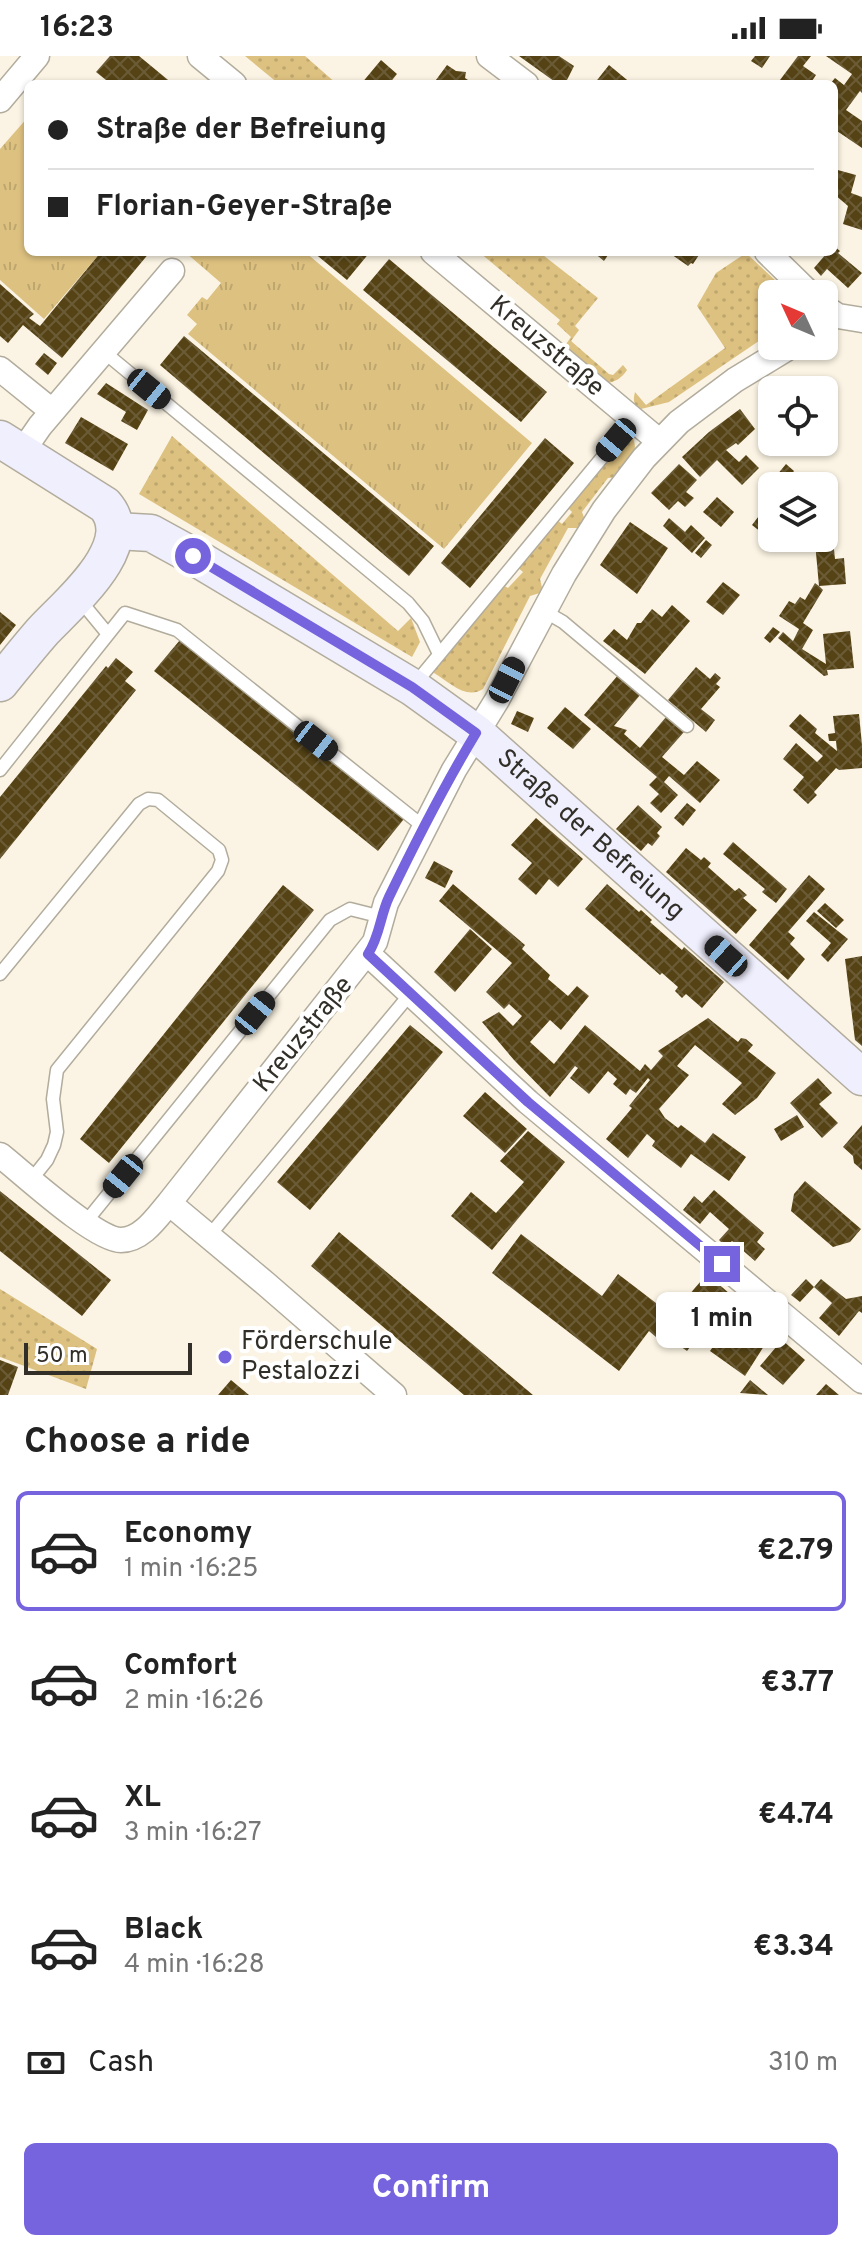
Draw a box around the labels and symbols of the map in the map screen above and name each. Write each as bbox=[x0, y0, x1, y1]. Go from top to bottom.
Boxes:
north arrow bbox=[758, 280, 838, 360]
street label: Kreuzstraße bbox=[482, 289, 610, 405]
car bbox=[123, 365, 175, 413]
car bbox=[591, 414, 641, 466]
route start bbox=[175, 538, 211, 574]
car bbox=[485, 653, 529, 707]
car bbox=[290, 717, 342, 765]
street label: Straße der Befreiung bbox=[489, 742, 691, 927]
car bbox=[700, 931, 752, 981]
street label: Kreuzstraße bbox=[247, 970, 361, 1100]
car bbox=[231, 987, 279, 1039]
car bbox=[99, 1150, 147, 1202]
route end bbox=[704, 1246, 740, 1282]
callout: 1 min bbox=[656, 1292, 788, 1348]
place label: Förderschule Pestalozzi bbox=[241, 1326, 393, 1389]
scale bar bbox=[24, 1339, 192, 1375]
marker: Förderschule Pestalozzi bbox=[216, 1348, 234, 1366]

